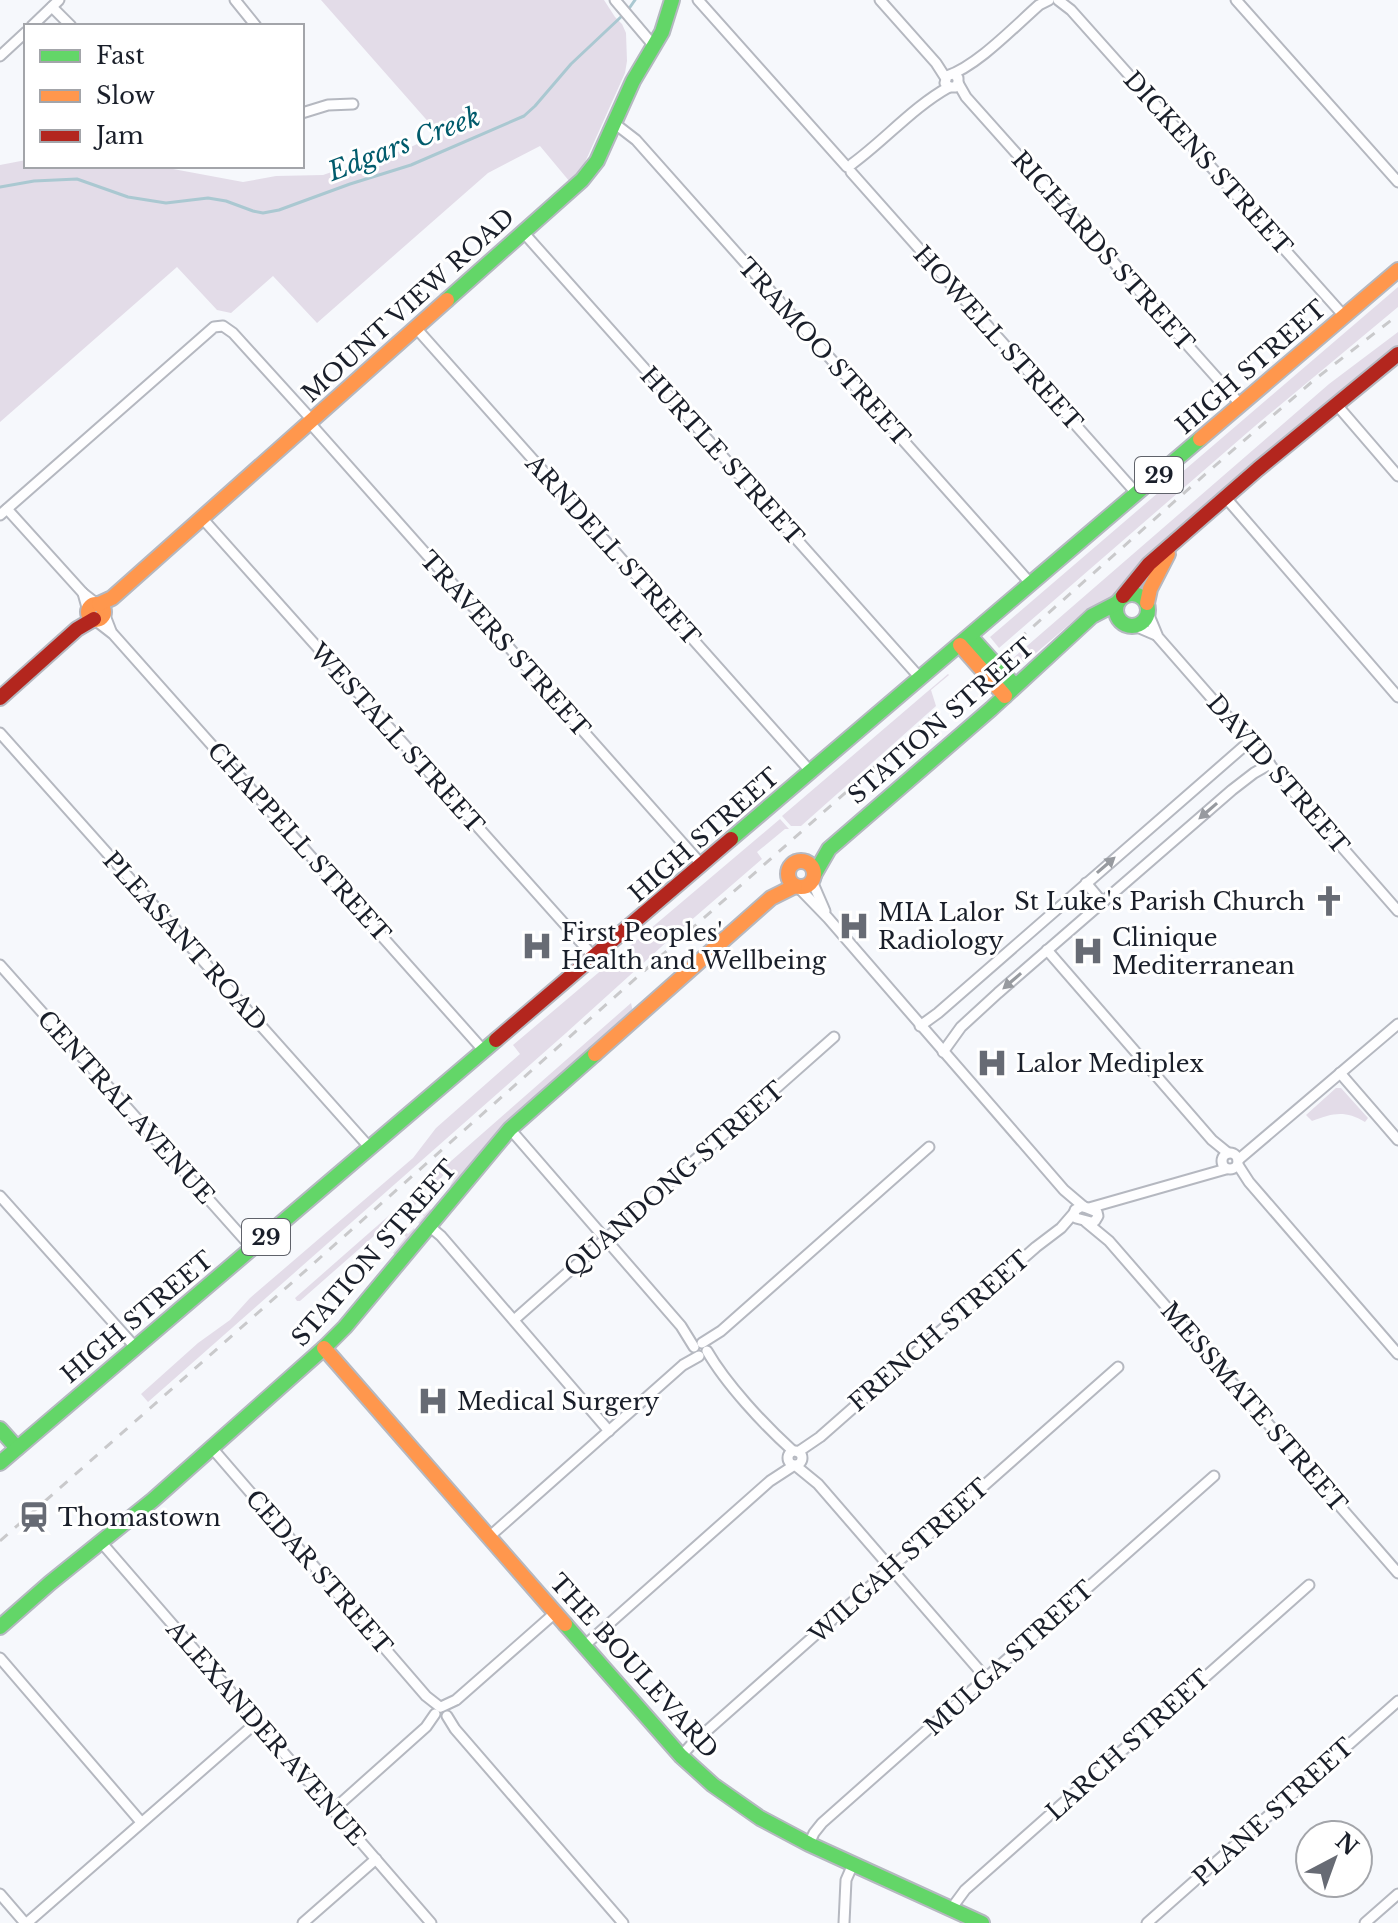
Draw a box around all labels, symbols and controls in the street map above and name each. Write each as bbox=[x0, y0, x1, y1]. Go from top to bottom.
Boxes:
legend bbox=[24, 24, 304, 168]
text: Fast bbox=[96, 41, 144, 70]
street label: DICKENS STREET bbox=[1118, 65, 1298, 261]
text: Slow bbox=[96, 81, 155, 110]
water label: Edgars Creek bbox=[322, 100, 485, 188]
text: Jam bbox=[93, 121, 144, 150]
street label: RICHARDS STREET bbox=[1006, 145, 1200, 357]
street label: MOUNT VIEW ROAD bbox=[296, 202, 520, 408]
street label: HOWELL STREET bbox=[908, 240, 1088, 436]
street label: TRAMOO STREET bbox=[732, 252, 916, 452]
street label: HIGH STREET bbox=[1170, 294, 1332, 440]
street label: HURTLE STREET bbox=[634, 361, 810, 551]
street label: ARNDELL STREET bbox=[519, 448, 706, 651]
road number: 29 bbox=[1135, 457, 1183, 493]
street label: TRAVERS STREET bbox=[414, 545, 596, 743]
street label: STATION STREET bbox=[842, 632, 1040, 810]
street label: WESTALL STREET bbox=[303, 636, 490, 839]
street label: DAVID STREET bbox=[1201, 688, 1355, 860]
street label: CHAPPELL STREET bbox=[202, 736, 396, 948]
street label: HIGH STREET bbox=[623, 762, 785, 908]
one-way arrow bbox=[1199, 802, 1219, 819]
street label: PLEASANT ROAD bbox=[97, 846, 273, 1036]
one-way arrow bbox=[1096, 857, 1116, 874]
church icon: St Luke's Parish Church bbox=[1312, 884, 1346, 918]
place label: St Luke's Parish Church bbox=[1014, 887, 1305, 916]
place label: MIA Lalor Radiology bbox=[878, 898, 1005, 955]
hospital icon: MIA Lalor Radiology bbox=[837, 909, 871, 943]
place label: First Peoples' Health and Wellbeing bbox=[561, 918, 827, 975]
place label: Clinique Mediterranean bbox=[1112, 923, 1295, 980]
hospital icon: First Peoples' Health and Wellbeing bbox=[520, 929, 554, 963]
hospital icon: Clinique Mediterranean bbox=[1071, 934, 1105, 968]
one-way arrow bbox=[1002, 972, 1022, 989]
street label: CENTRAL AVENUE bbox=[31, 1004, 221, 1210]
hospital icon: Lalor Mediplex bbox=[975, 1046, 1009, 1080]
place label: Lalor Mediplex bbox=[1016, 1049, 1204, 1078]
street label: QUANDONG STREET bbox=[558, 1075, 790, 1283]
street label: STATION STREET bbox=[285, 1154, 463, 1352]
road number: 29 bbox=[242, 1219, 290, 1255]
street label: HIGH STREET bbox=[55, 1245, 219, 1389]
street label: FRENCH STREET bbox=[843, 1245, 1035, 1417]
street label: MESSMATE STREET bbox=[1155, 1296, 1353, 1518]
hospital icon: Medical Surgery bbox=[416, 1384, 450, 1418]
place label: Medical Surgery bbox=[457, 1387, 660, 1416]
street label: WILGAH STREET bbox=[803, 1473, 995, 1650]
street label: CEDAR STREET bbox=[240, 1484, 398, 1660]
station icon: Thomastown bbox=[17, 1500, 51, 1534]
place label: Thomastown bbox=[58, 1503, 221, 1532]
street label: THE BOULEVARD bbox=[544, 1568, 724, 1764]
street label: MULGA STREET bbox=[919, 1575, 1099, 1741]
street label: ALEXANDER AVENUE bbox=[160, 1614, 372, 1851]
street label: LARCH STREET bbox=[1040, 1664, 1216, 1826]
street label: PLANE STREET bbox=[1187, 1732, 1359, 1892]
north arrow bbox=[1294, 1819, 1374, 1899]

